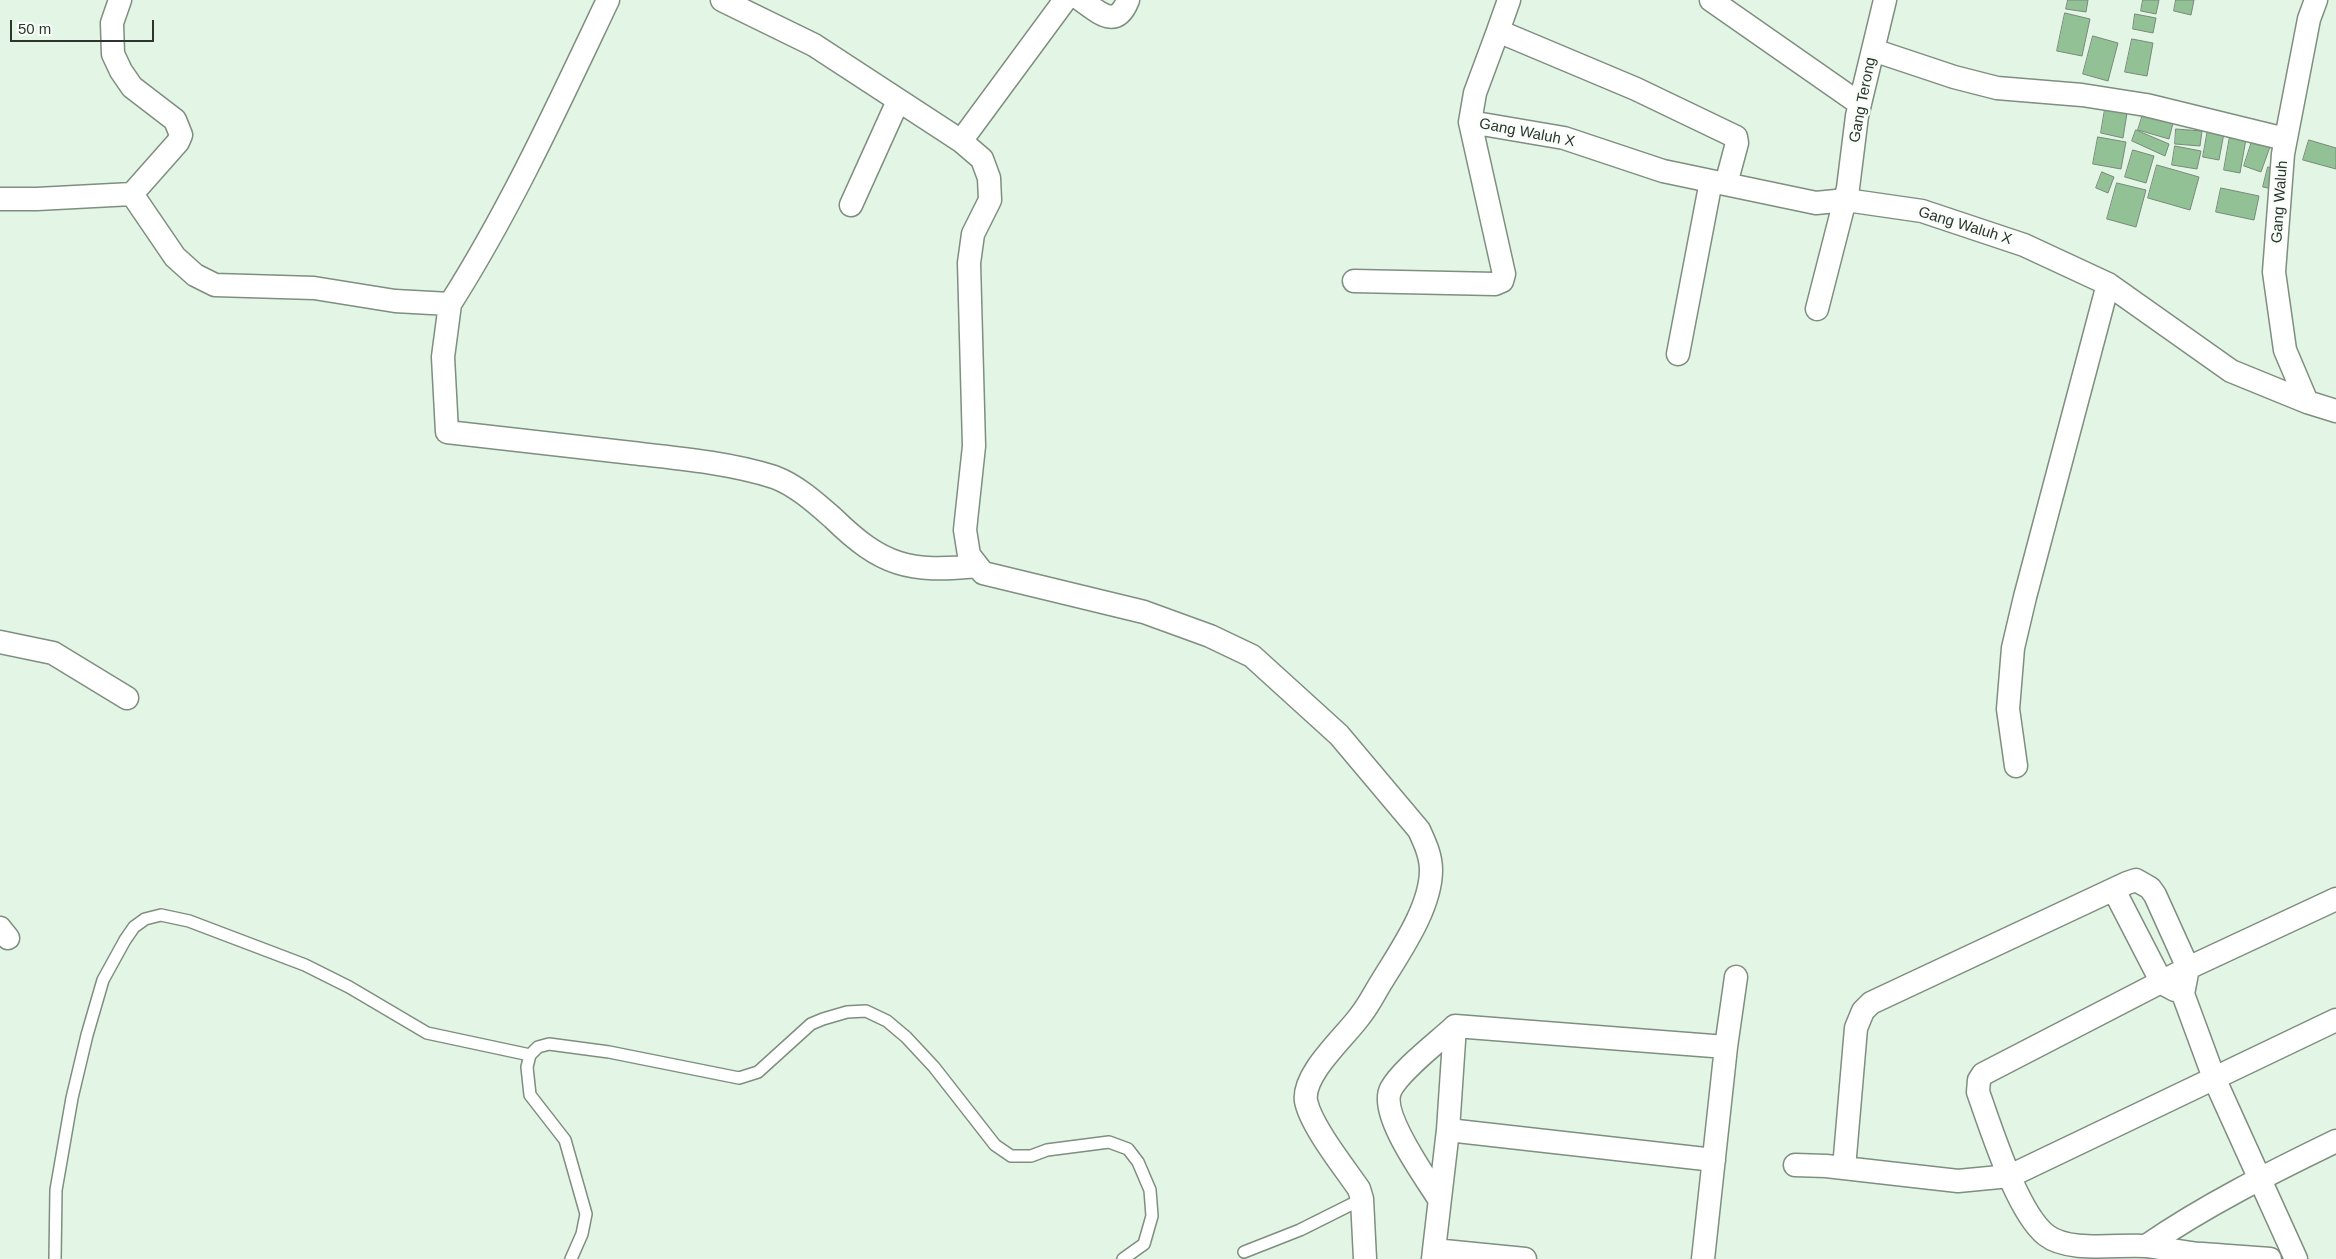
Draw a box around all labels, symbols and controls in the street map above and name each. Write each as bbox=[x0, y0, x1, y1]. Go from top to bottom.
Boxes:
scale bar bbox=[12, 10, 156, 42]
text: 50 m bbox=[18, 20, 51, 37]
street label: Gang Terong bbox=[1846, 56, 1880, 144]
street label: Gang Waluh X bbox=[1478, 115, 1576, 151]
street label: Gang Waluh bbox=[2268, 160, 2292, 244]
street label: Gang Waluh X bbox=[1916, 203, 2014, 249]

